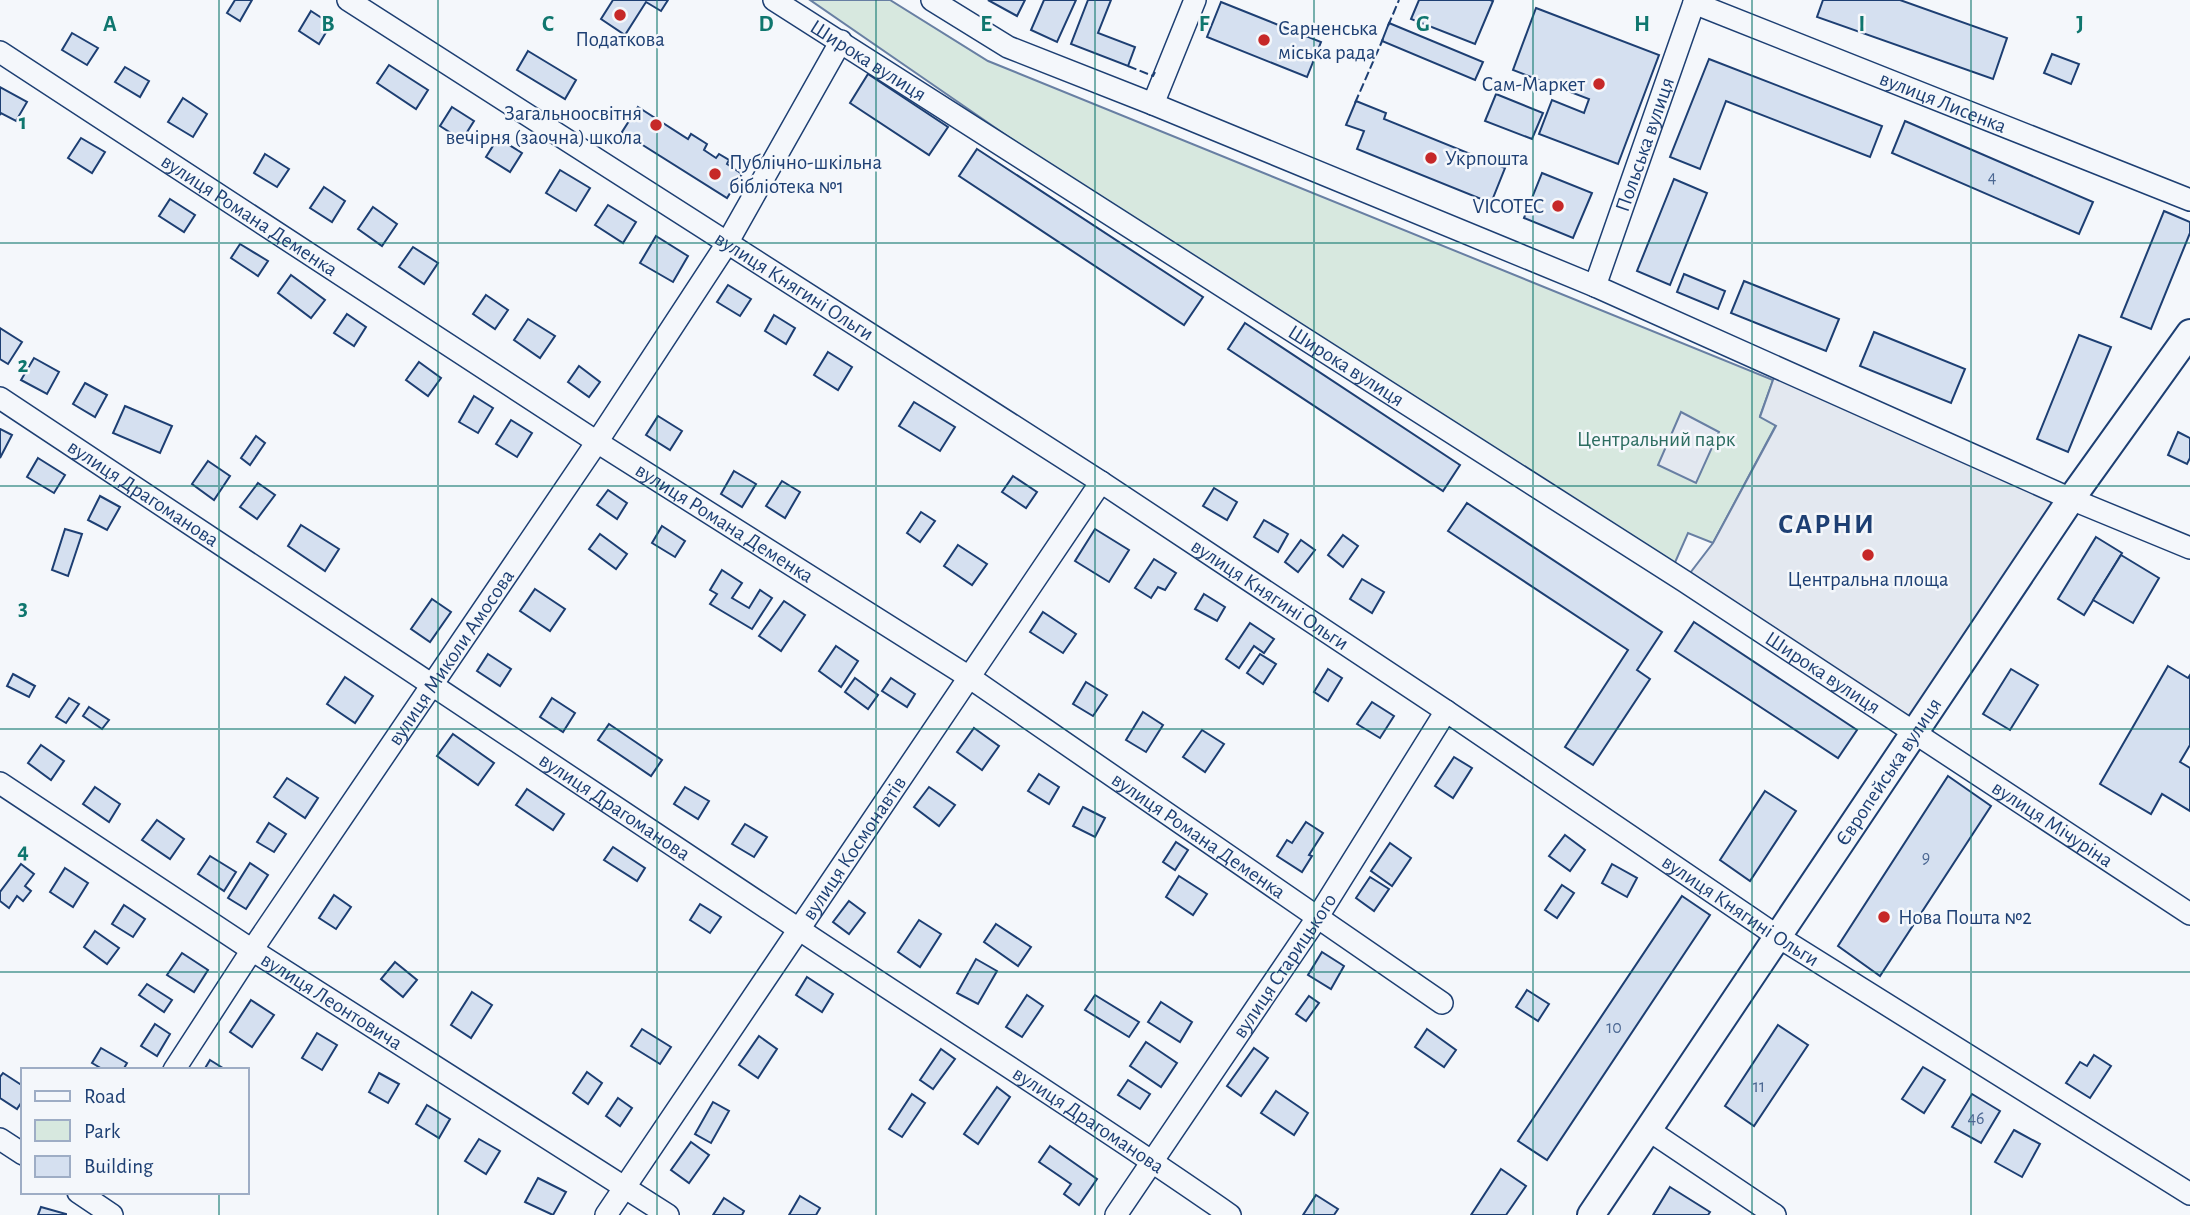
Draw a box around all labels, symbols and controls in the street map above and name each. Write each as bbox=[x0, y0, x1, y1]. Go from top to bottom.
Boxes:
marker: Податкова bbox=[612, 7, 628, 23]
text: A bbox=[103, 13, 117, 36]
text: B bbox=[321, 13, 335, 36]
text: C bbox=[542, 13, 554, 36]
text: D bbox=[758, 13, 774, 36]
text: E bbox=[980, 13, 992, 36]
text: F bbox=[1199, 13, 1210, 36]
text: G bbox=[1416, 13, 1430, 36]
text: H bbox=[1634, 13, 1650, 36]
text: I bbox=[1859, 13, 1865, 36]
text: J bbox=[2076, 13, 2084, 36]
street label: Широка вулиця bbox=[807, 16, 930, 105]
place label: Сарненська міська рада bbox=[1278, 18, 1378, 63]
place label: Податкова bbox=[575, 29, 665, 50]
marker: Сарненська міська рада bbox=[1256, 32, 1272, 48]
street label: вулиця Лисенка bbox=[1877, 67, 2010, 137]
place label: Сам-Маркет bbox=[1481, 74, 1585, 95]
street label: Польська вулиця bbox=[1611, 74, 1678, 214]
marker: Сам-Маркет bbox=[1591, 76, 1607, 92]
place label: Загальноосвітня вечірня (заочна) школа bbox=[446, 103, 642, 148]
text: 1 bbox=[19, 111, 27, 134]
marker: Загальноосвітня вечірня (заочна) школа bbox=[648, 117, 664, 133]
place label: Укрпошта bbox=[1445, 148, 1529, 169]
street label: вулиця Романа Деменка bbox=[158, 150, 342, 280]
marker: Укрпошта bbox=[1423, 150, 1439, 166]
place label: Публічно-шкільна бібліотека №1 bbox=[729, 152, 882, 197]
marker: Публічно-шкільна бібліотека №1 bbox=[707, 166, 723, 182]
house number: 4 bbox=[1988, 169, 1997, 187]
place label: VICOTEC bbox=[1472, 196, 1544, 217]
marker: VICOTEC bbox=[1550, 198, 1566, 214]
street label: вулиця Княгині Ольги bbox=[711, 227, 878, 344]
street label: Широка вулиця bbox=[1285, 321, 1408, 410]
text: 2 bbox=[18, 354, 29, 377]
park label: Центральний парк bbox=[1577, 429, 1736, 450]
street label: вулиця Драгоманова bbox=[64, 435, 223, 551]
street label: вулиця Романа Деменка bbox=[632, 459, 818, 587]
district label: САРНИ bbox=[1778, 511, 1876, 539]
street label: вулиця Княгині Ольги bbox=[1188, 535, 1353, 654]
marker: Центральна площа bbox=[1860, 547, 1876, 563]
street label: вулиця Миколи Амосова bbox=[384, 565, 518, 749]
place label: Центральна площа bbox=[1787, 569, 1949, 590]
text: 3 bbox=[18, 597, 28, 620]
street label: Широка вулиця bbox=[1762, 627, 1884, 718]
street label: Європейська вулиця bbox=[1831, 694, 1945, 849]
street label: вулиця Драгоманова bbox=[535, 749, 694, 864]
street label: вулиця Романа Деменка bbox=[1108, 768, 1290, 903]
street label: вулиця Космонавтів bbox=[798, 772, 910, 924]
street label: вулиця Мічуріна bbox=[1988, 776, 2117, 871]
text: 4 bbox=[17, 840, 29, 863]
house number: 9 bbox=[1922, 849, 1930, 867]
street label: вулиця Княгині Ольги bbox=[1658, 851, 1823, 970]
street label: вулиця Старицького bbox=[1229, 890, 1340, 1042]
place label: Нова Пошта №2 bbox=[1898, 907, 2032, 928]
marker: Нова Пошта №2 bbox=[1876, 909, 1892, 925]
street label: вулиця Леонтовича bbox=[257, 948, 407, 1054]
house number: 10 bbox=[1606, 1019, 1622, 1037]
street label: вулиця Драгоманова bbox=[1009, 1062, 1168, 1177]
legend bbox=[21, 1068, 248, 1194]
house number: 11 bbox=[1753, 1078, 1765, 1096]
text: Road bbox=[84, 1086, 126, 1107]
house number: 46 bbox=[1967, 1110, 1985, 1128]
text: Park bbox=[84, 1121, 121, 1142]
text: Building bbox=[84, 1156, 154, 1177]

